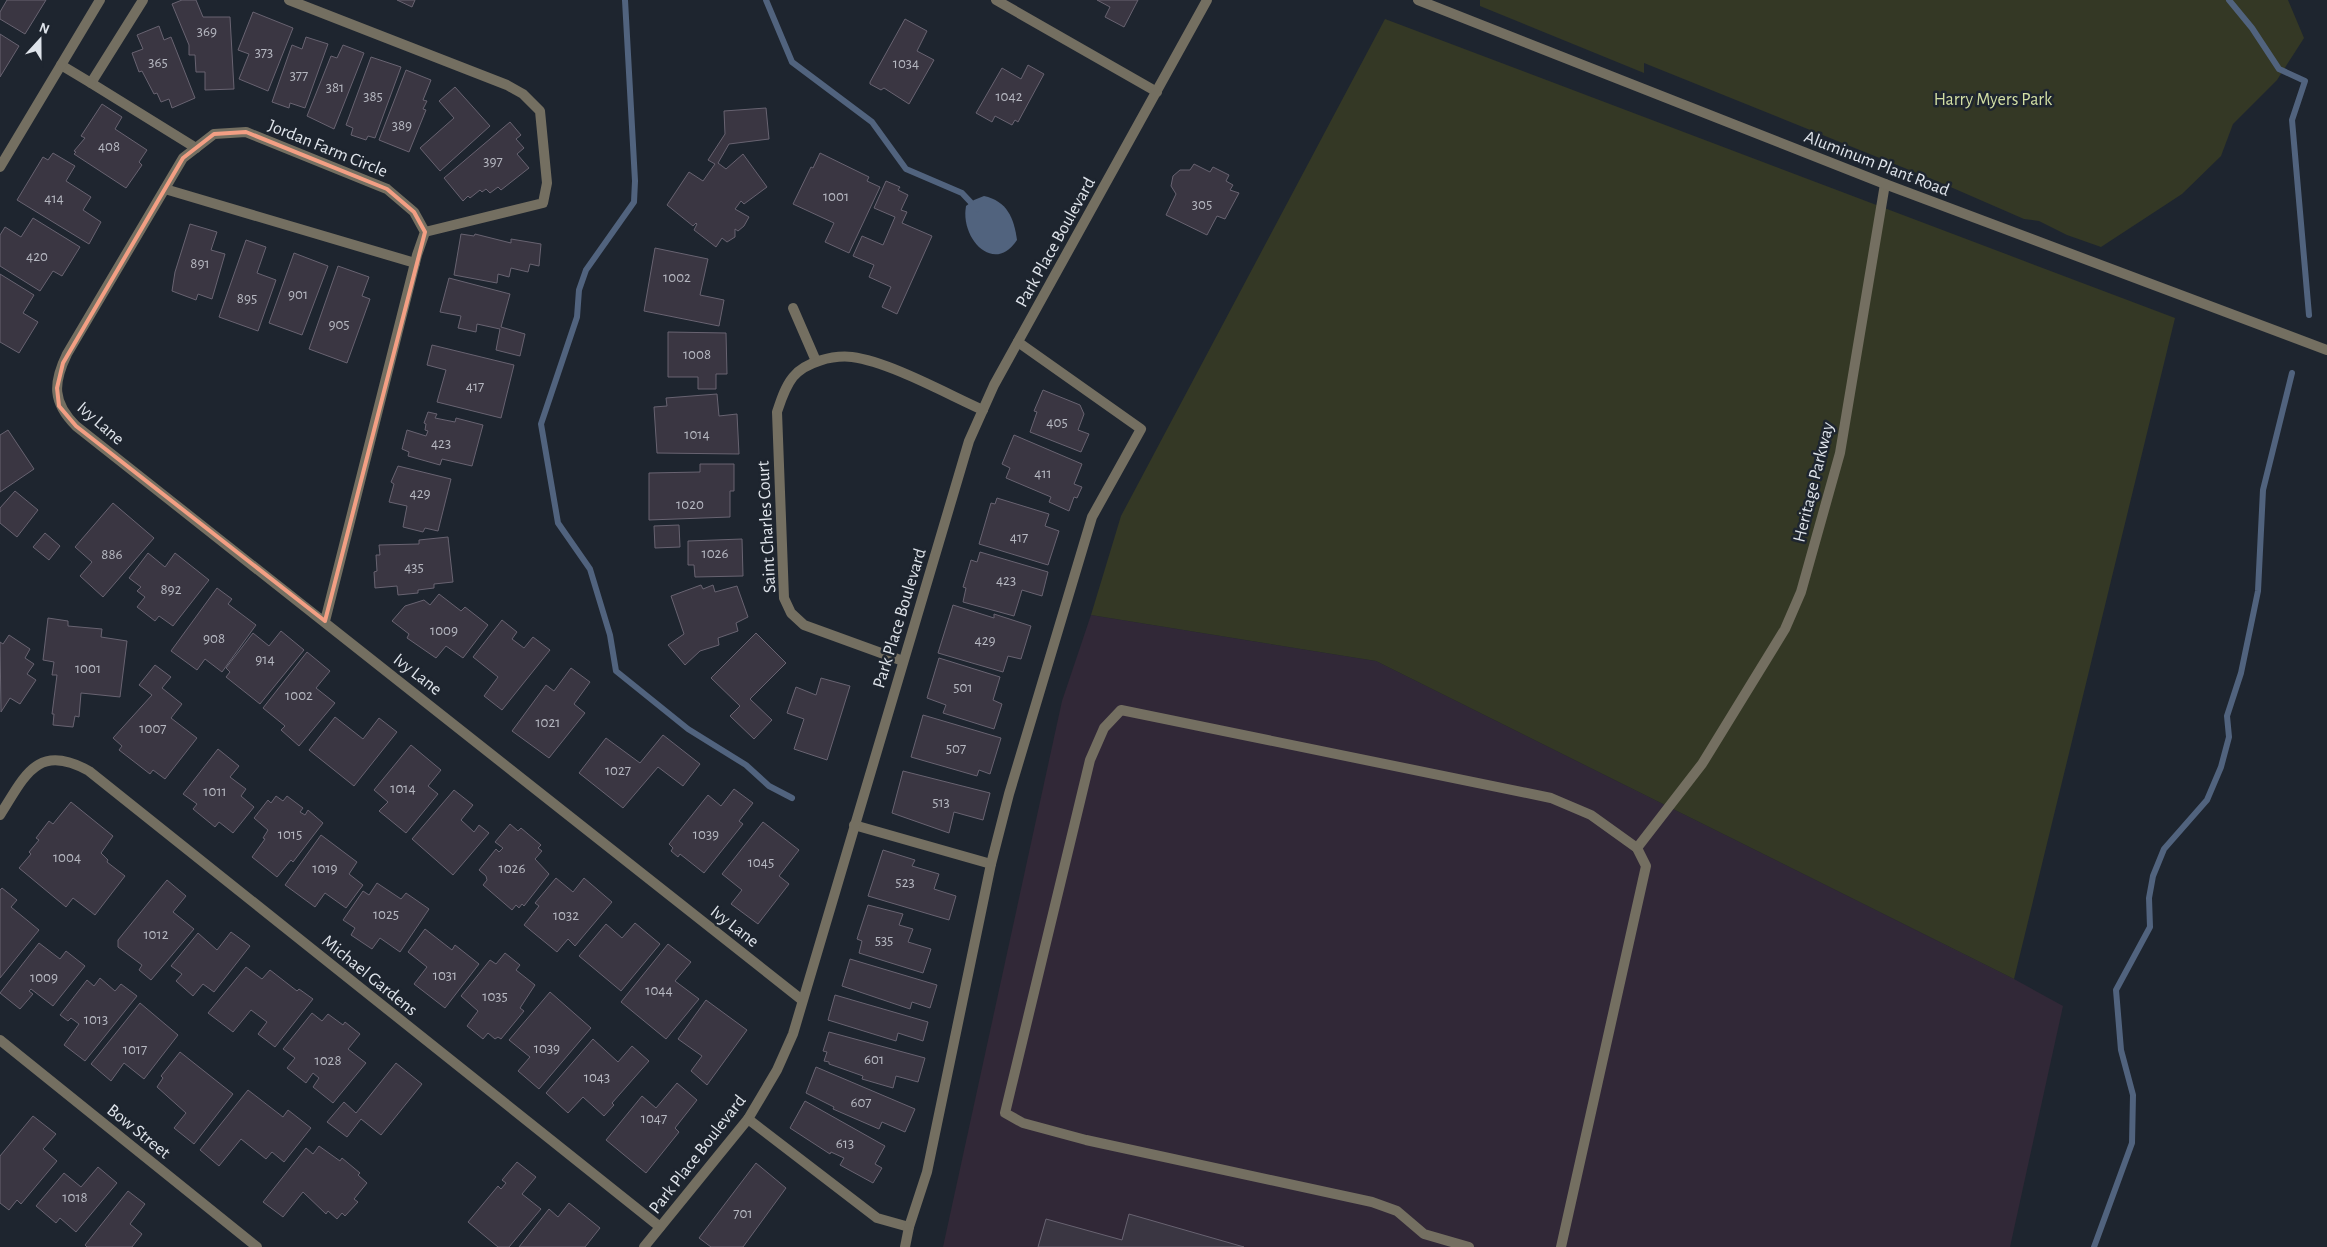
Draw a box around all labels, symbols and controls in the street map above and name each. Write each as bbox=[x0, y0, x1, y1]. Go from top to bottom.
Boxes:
north arrow bbox=[15, 15, 65, 65]
text: N bbox=[37, 21, 51, 37]
house number: 369 bbox=[197, 24, 217, 39]
house number: 373 bbox=[255, 45, 273, 60]
house number: 365 bbox=[148, 55, 168, 70]
house number: 1034 bbox=[893, 56, 919, 71]
house number: 377 bbox=[290, 68, 308, 83]
house number: 381 bbox=[326, 80, 344, 95]
house number: 385 bbox=[363, 89, 383, 104]
house number: 1042 bbox=[995, 89, 1023, 104]
park label: Harry Myers Park bbox=[1934, 91, 2053, 109]
street label: Jordan Farm Circle bbox=[265, 117, 390, 181]
house number: 389 bbox=[392, 118, 412, 133]
street label: Aluminum Plant Road bbox=[1802, 128, 1952, 200]
house number: 408 bbox=[98, 139, 120, 154]
house number: 397 bbox=[483, 154, 503, 169]
street label: Park Place Boulevard bbox=[1013, 175, 1099, 310]
house number: 1001 bbox=[823, 189, 849, 204]
house number: 414 bbox=[44, 191, 64, 206]
house number: 305 bbox=[1192, 197, 1212, 212]
house number: 420 bbox=[26, 249, 48, 264]
house number: 891 bbox=[190, 256, 210, 271]
house number: 1002 bbox=[663, 270, 691, 285]
house number: 901 bbox=[288, 287, 308, 302]
house number: 895 bbox=[237, 291, 257, 306]
house number: 905 bbox=[328, 317, 350, 332]
house number: 1008 bbox=[683, 347, 711, 362]
house number: 417 bbox=[466, 379, 484, 394]
street label: Ivy Lane bbox=[73, 399, 127, 449]
house number: 405 bbox=[1046, 415, 1068, 430]
street label: Heritage Parkway bbox=[1790, 420, 1838, 544]
house number: 1014 bbox=[684, 427, 710, 442]
house number: 423 bbox=[431, 436, 451, 451]
street label: Saint Charles Court bbox=[755, 460, 779, 593]
house number: 411 bbox=[1034, 466, 1052, 481]
house number: 429 bbox=[409, 486, 431, 501]
house number: 1020 bbox=[676, 497, 704, 512]
house number: 417 bbox=[1010, 530, 1028, 545]
house number: 1026 bbox=[702, 546, 728, 561]
street label: Park Place Boulevard bbox=[870, 546, 930, 690]
house number: 886 bbox=[101, 547, 123, 562]
house number: 435 bbox=[404, 560, 424, 575]
house number: 423 bbox=[996, 573, 1016, 588]
house number: 892 bbox=[161, 582, 182, 597]
house number: 1009 bbox=[430, 623, 458, 638]
house number: 908 bbox=[203, 631, 225, 646]
house number: 429 bbox=[974, 633, 996, 648]
street label: Ivy Lane bbox=[390, 651, 445, 699]
house number: 914 bbox=[255, 652, 275, 667]
house number: 1001 bbox=[75, 661, 101, 676]
house number: 501 bbox=[953, 680, 973, 695]
house number: 1002 bbox=[285, 688, 313, 703]
house number: 1021 bbox=[535, 715, 561, 730]
house number: 1007 bbox=[139, 721, 167, 736]
house number: 507 bbox=[946, 741, 966, 756]
house number: 1027 bbox=[605, 763, 631, 778]
house number: 1014 bbox=[390, 781, 416, 796]
house number: 1011 bbox=[203, 784, 227, 799]
house number: 513 bbox=[932, 795, 950, 810]
house number: 1015 bbox=[278, 827, 302, 842]
house number: 1039 bbox=[693, 827, 719, 842]
house number: 1004 bbox=[53, 850, 81, 865]
house number: 1045 bbox=[748, 855, 774, 870]
house number: 1019 bbox=[312, 861, 338, 876]
house number: 1026 bbox=[499, 861, 525, 876]
house number: 523 bbox=[895, 875, 915, 890]
street label: Ivy Lane bbox=[707, 903, 762, 951]
house number: 1025 bbox=[373, 907, 399, 922]
house number: 1032 bbox=[553, 908, 579, 923]
house number: 1012 bbox=[143, 927, 169, 942]
street label: Michael Gardens bbox=[318, 932, 420, 1020]
house number: 535 bbox=[875, 933, 893, 948]
house number: 1031 bbox=[433, 968, 457, 983]
house number: 1009 bbox=[30, 970, 58, 985]
house number: 1044 bbox=[645, 983, 673, 998]
house number: 1035 bbox=[482, 989, 508, 1004]
house number: 1013 bbox=[84, 1012, 108, 1027]
house number: 1039 bbox=[534, 1041, 560, 1056]
house number: 1017 bbox=[123, 1042, 147, 1057]
house number: 601 bbox=[864, 1052, 884, 1067]
house number: 1028 bbox=[314, 1053, 342, 1068]
house number: 1043 bbox=[584, 1070, 610, 1085]
street label: Park Place Boulevard bbox=[646, 1092, 750, 1217]
house number: 607 bbox=[850, 1095, 872, 1110]
street label: Bow Street bbox=[103, 1101, 174, 1163]
house number: 1047 bbox=[641, 1111, 667, 1126]
house number: 613 bbox=[836, 1136, 854, 1151]
house number: 1018 bbox=[62, 1190, 88, 1205]
house number: 701 bbox=[733, 1206, 753, 1221]

